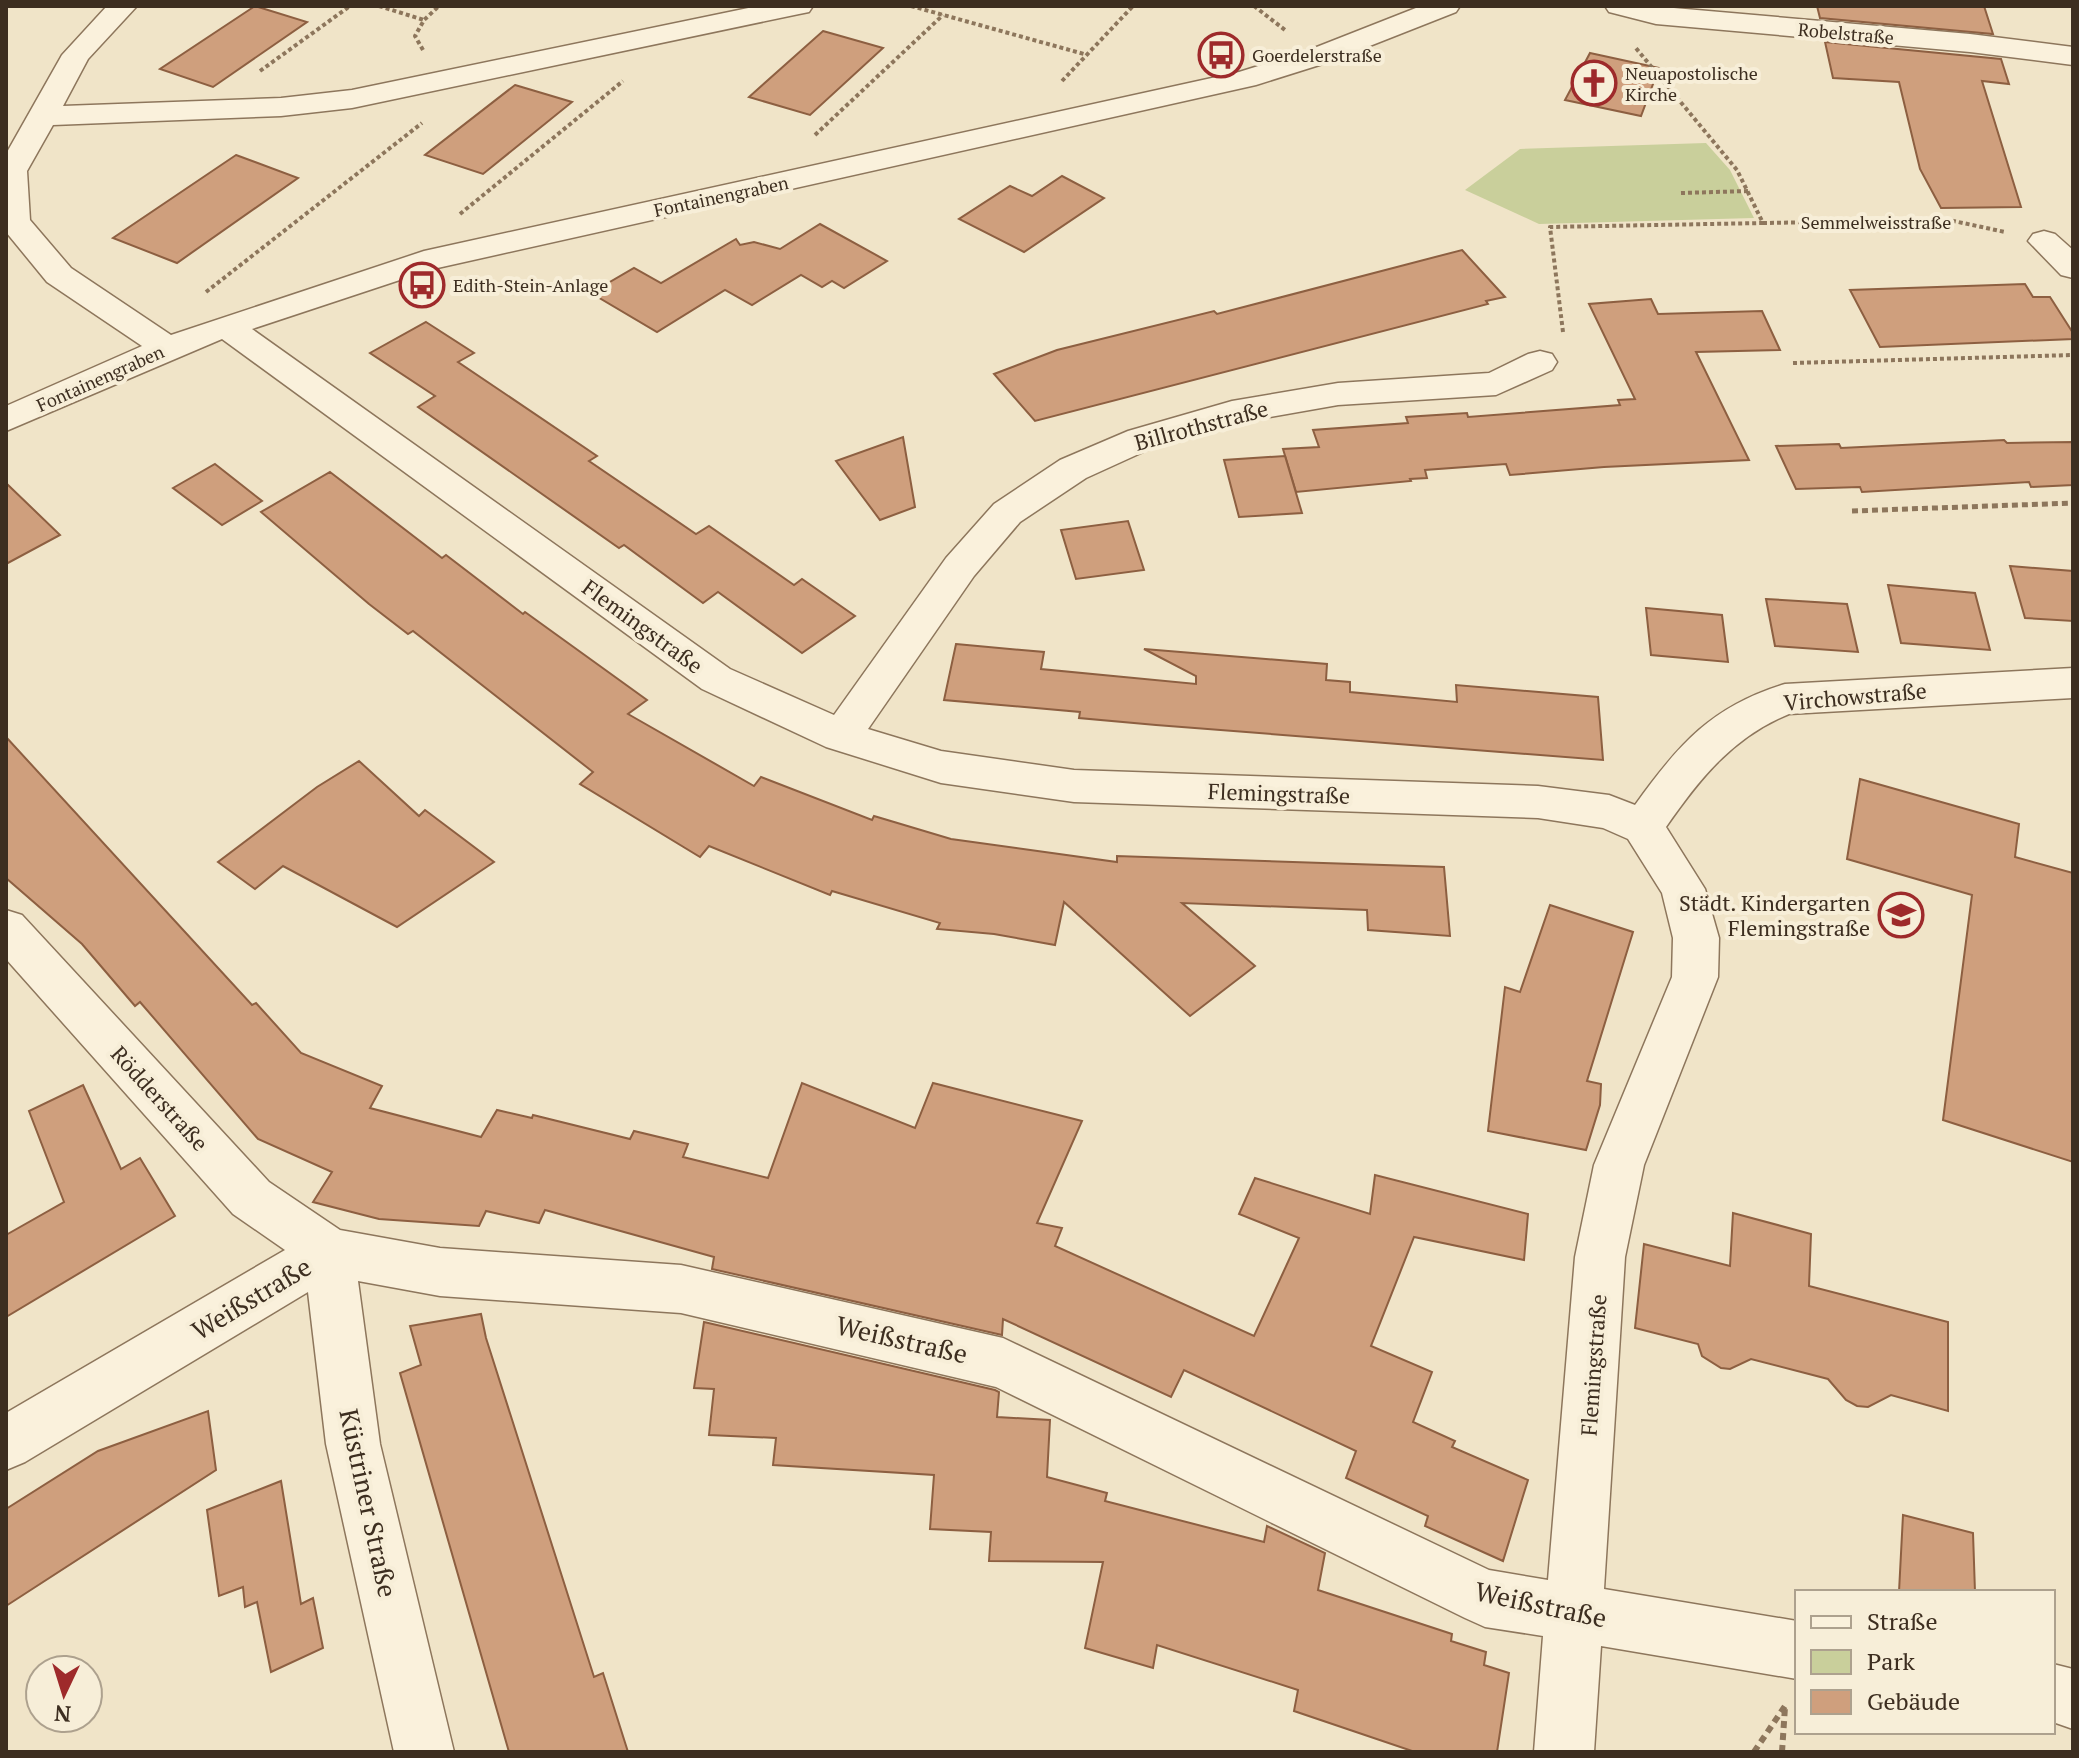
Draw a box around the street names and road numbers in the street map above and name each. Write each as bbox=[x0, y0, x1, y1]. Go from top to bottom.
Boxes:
street label: Robelstraße bbox=[1797, 17, 1895, 49]
street label: Fontainengraben bbox=[651, 170, 791, 222]
street label: Semmelweisstraße bbox=[1801, 210, 1951, 234]
street label: Fontainengraben bbox=[32, 339, 168, 417]
street label: Billrothstraße bbox=[1131, 393, 1271, 457]
street label: Flemingstraße bbox=[577, 572, 709, 680]
street label: Virchowstraße bbox=[1782, 675, 1928, 717]
street label: Flemingstraße bbox=[1207, 776, 1351, 810]
street label: Rödderstraße bbox=[105, 1039, 215, 1157]
street label: Weißstraße bbox=[185, 1249, 317, 1347]
street label: Flemingstraße bbox=[1574, 1293, 1612, 1437]
street label: Weißstraße bbox=[833, 1307, 971, 1371]
street label: Küstriner Straße bbox=[332, 1406, 406, 1600]
street label: Weißstraße bbox=[1472, 1573, 1610, 1635]

